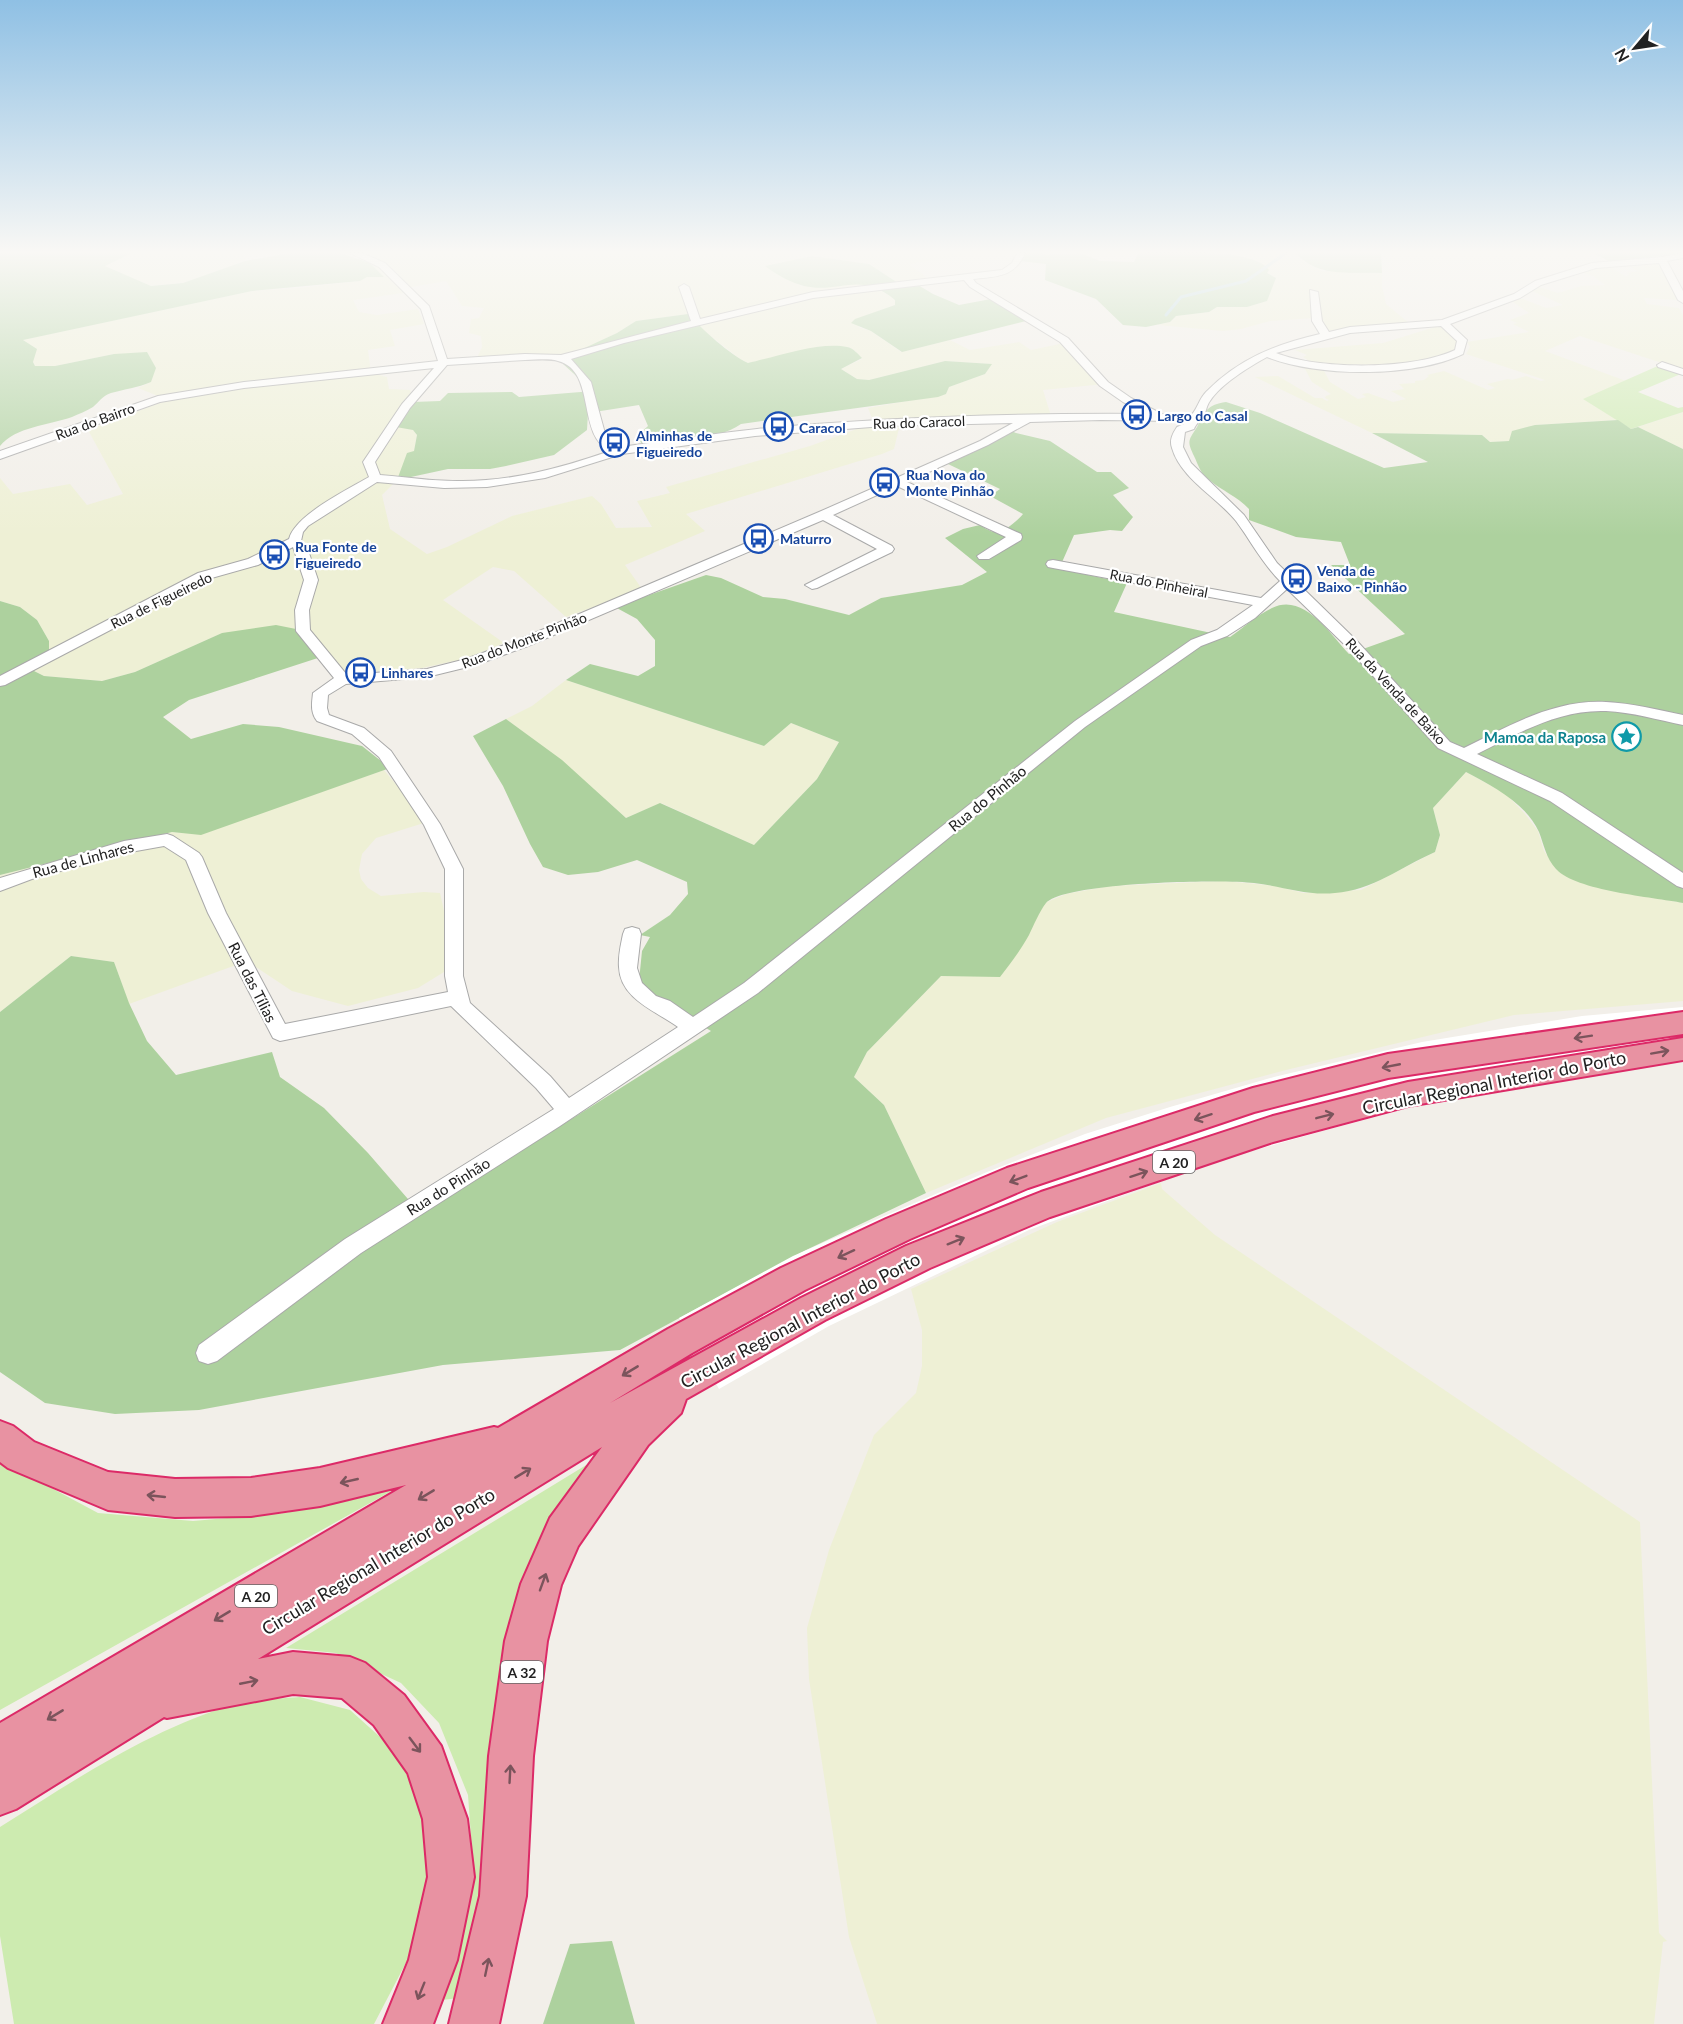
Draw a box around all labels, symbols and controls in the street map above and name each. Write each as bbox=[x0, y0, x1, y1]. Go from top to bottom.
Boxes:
north arrow bbox=[1605, 18, 1665, 78]
text: N bbox=[1610, 46, 1633, 66]
street label: Rua do Bairro bbox=[53, 399, 137, 443]
bus stop icon: Largo do Casal bbox=[1120, 399, 1152, 431]
place label: Largo do Casal bbox=[1157, 407, 1248, 424]
bus stop icon: Caracol bbox=[762, 411, 794, 443]
street label: Rua do Caracol bbox=[873, 412, 965, 432]
place label: Caracol bbox=[799, 419, 846, 436]
bus stop icon: Alminhas de Figueiredo bbox=[599, 427, 631, 459]
place label: Alminhas de Figueiredo bbox=[635, 427, 713, 460]
bus stop icon: Rua Nova do Monte Pinhão bbox=[869, 466, 901, 498]
place label: Rua Nova do Monte Pinhão bbox=[906, 466, 994, 499]
bus stop icon: Maturro bbox=[743, 522, 775, 554]
place label: Maturro bbox=[780, 530, 831, 547]
bus stop icon: Rua Fonte de Figueiredo bbox=[258, 538, 290, 570]
place label: Rua Fonte de Figueiredo bbox=[295, 538, 377, 571]
bus stop icon: Venda de Baixo - Pinhão bbox=[1280, 562, 1312, 594]
place label: Venda de Baixo - Pinhão bbox=[1316, 562, 1407, 595]
street label: Rua do Pinheiral bbox=[1109, 565, 1209, 601]
street label: Rua de Figueiredo bbox=[108, 568, 215, 632]
street label: Rua do Monte Pinhão bbox=[459, 608, 589, 672]
street label: Rua da Venda de Baixo bbox=[1342, 634, 1450, 748]
bus stop icon: Linhares bbox=[344, 656, 376, 688]
place label: Linhares bbox=[381, 664, 433, 681]
place icon: Mamoa da Raposa bbox=[1611, 721, 1643, 753]
place label: Mamoa da Raposa bbox=[1484, 728, 1606, 746]
street label: Rua do Pinhão bbox=[945, 761, 1029, 835]
street label: Rua de Linhares bbox=[30, 837, 136, 881]
street label: Rua das Tílias bbox=[225, 939, 281, 1025]
one-way arrow bbox=[1574, 1031, 1594, 1042]
street label: Circular Regional Interior do Porto bbox=[1360, 1046, 1628, 1118]
one-way arrow bbox=[1650, 1046, 1670, 1057]
one-way arrow bbox=[1381, 1061, 1401, 1072]
one-way arrow bbox=[1315, 1109, 1334, 1121]
one-way arrow bbox=[1194, 1112, 1213, 1123]
road number: A 20 bbox=[1153, 1151, 1195, 1173]
street label: Rua do Pinhão bbox=[403, 1153, 493, 1219]
one-way arrow bbox=[1129, 1167, 1147, 1178]
one-way arrow bbox=[1009, 1174, 1028, 1185]
one-way arrow bbox=[946, 1235, 964, 1246]
street label: Circular Regional Interior do Porto bbox=[676, 1247, 924, 1393]
one-way arrow bbox=[837, 1249, 855, 1261]
one-way arrow bbox=[622, 1365, 639, 1377]
one-way arrow bbox=[514, 1466, 531, 1478]
one-way arrow bbox=[340, 1475, 359, 1487]
street label: Circular Regional Interior do Porto bbox=[257, 1482, 499, 1640]
one-way arrow bbox=[418, 1489, 435, 1501]
one-way arrow bbox=[146, 1490, 166, 1501]
one-way arrow bbox=[538, 1573, 549, 1592]
road number: A 20 bbox=[235, 1585, 277, 1607]
one-way arrow bbox=[214, 1610, 231, 1622]
road number: A 32 bbox=[501, 1661, 543, 1683]
one-way arrow bbox=[239, 1676, 259, 1687]
one-way arrow bbox=[47, 1709, 64, 1721]
one-way arrow bbox=[408, 1736, 421, 1752]
one-way arrow bbox=[505, 1764, 516, 1784]
one-way arrow bbox=[482, 1958, 493, 1977]
one-way arrow bbox=[415, 1982, 426, 2000]

